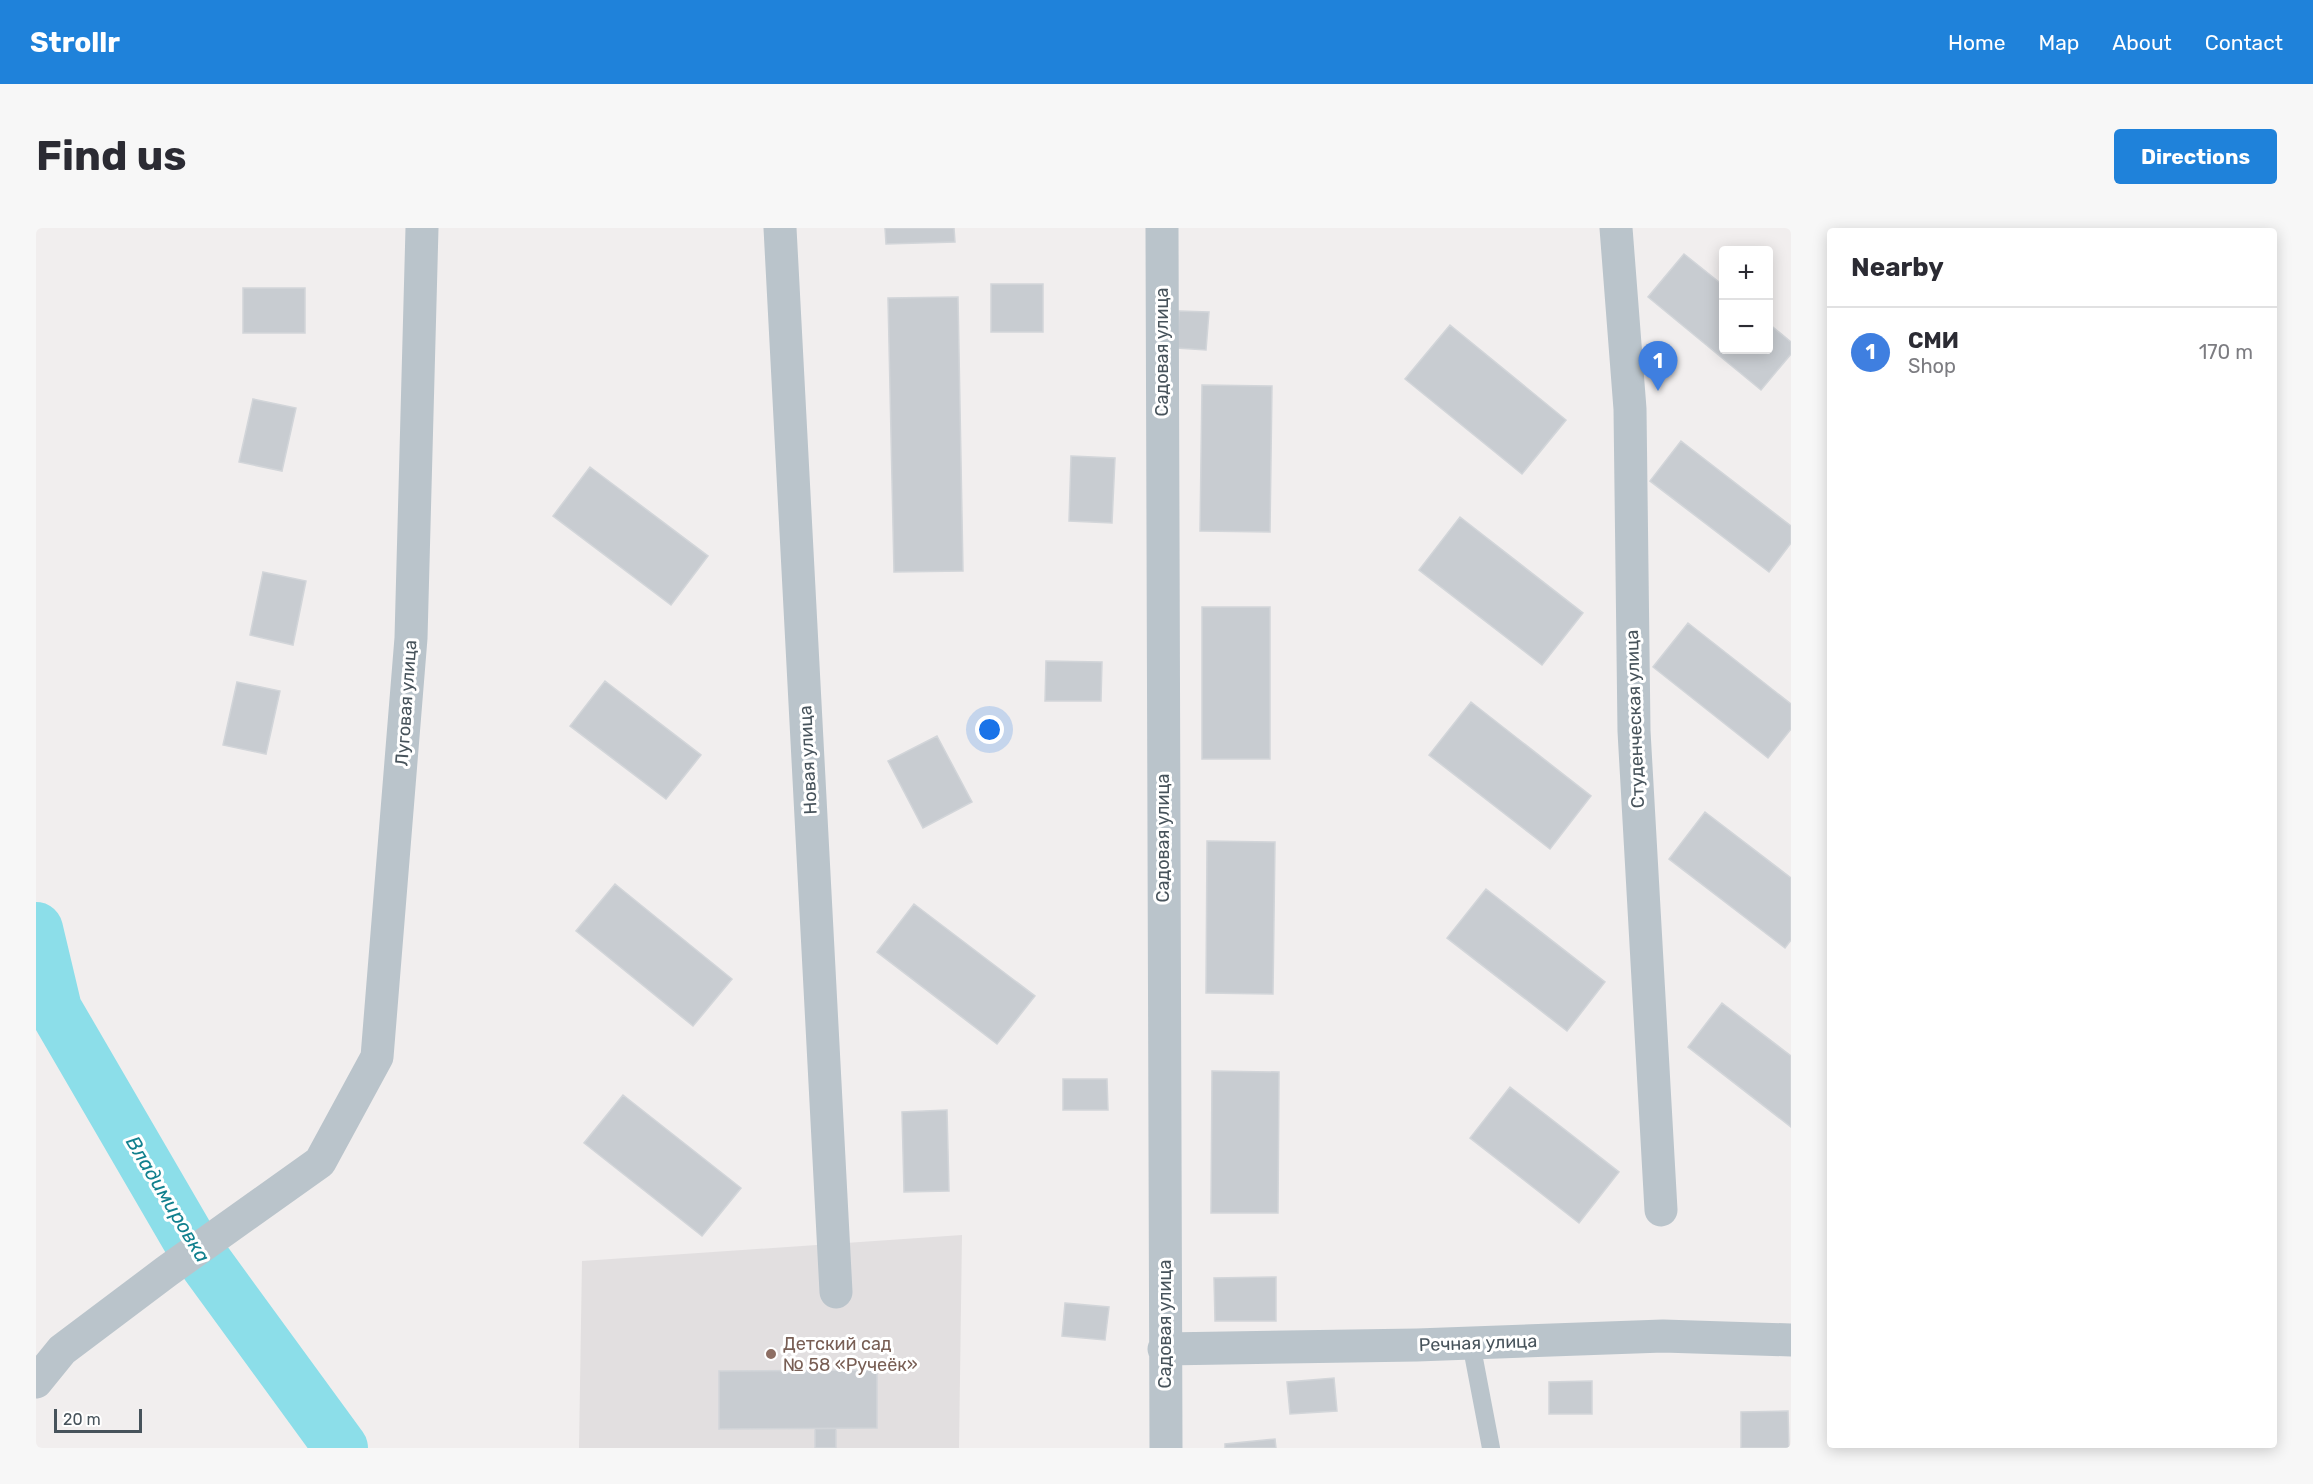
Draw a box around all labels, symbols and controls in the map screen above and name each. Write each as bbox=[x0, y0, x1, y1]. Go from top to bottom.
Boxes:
text: Strollr bbox=[30, 26, 120, 59]
text: Home bbox=[1948, 30, 2005, 55]
text: Map bbox=[2038, 30, 2079, 55]
text: About bbox=[2112, 30, 2172, 55]
text: Contact bbox=[2205, 30, 2283, 55]
button: Directions bbox=[2114, 129, 2277, 184]
text: Find us bbox=[36, 131, 187, 181]
map controls bbox=[1719, 246, 1773, 354]
button: + bbox=[1719, 246, 1773, 300]
text: Nearby bbox=[1851, 252, 1944, 283]
street label: Садовая улица bbox=[1151, 287, 1173, 417]
button: − bbox=[1719, 300, 1773, 354]
text: СМИ bbox=[1908, 327, 1959, 354]
text: 1 bbox=[1866, 340, 1875, 364]
text: 170 m bbox=[2199, 340, 2253, 364]
pin: 1 bbox=[1638, 342, 1678, 391]
text: Shop bbox=[1908, 354, 1956, 378]
street label: Студенческая улица bbox=[1621, 629, 1649, 809]
street label: Луговая улица bbox=[391, 639, 421, 767]
street label: Новая улица bbox=[794, 705, 822, 815]
your location bbox=[975, 715, 1004, 744]
street label: Садовая улица bbox=[1152, 773, 1174, 903]
water label: Владимировка bbox=[121, 1131, 215, 1267]
street label: Садовая улица bbox=[1154, 1259, 1176, 1389]
street label: Речная улица bbox=[1418, 1330, 1538, 1356]
place label: Детский сад № 58 «Ручеёк» bbox=[783, 1333, 918, 1376]
marker: Детский сад № 58 «Ручеёк» bbox=[764, 1347, 778, 1361]
scale bar bbox=[54, 1406, 142, 1434]
text: 20 m bbox=[63, 1410, 101, 1429]

